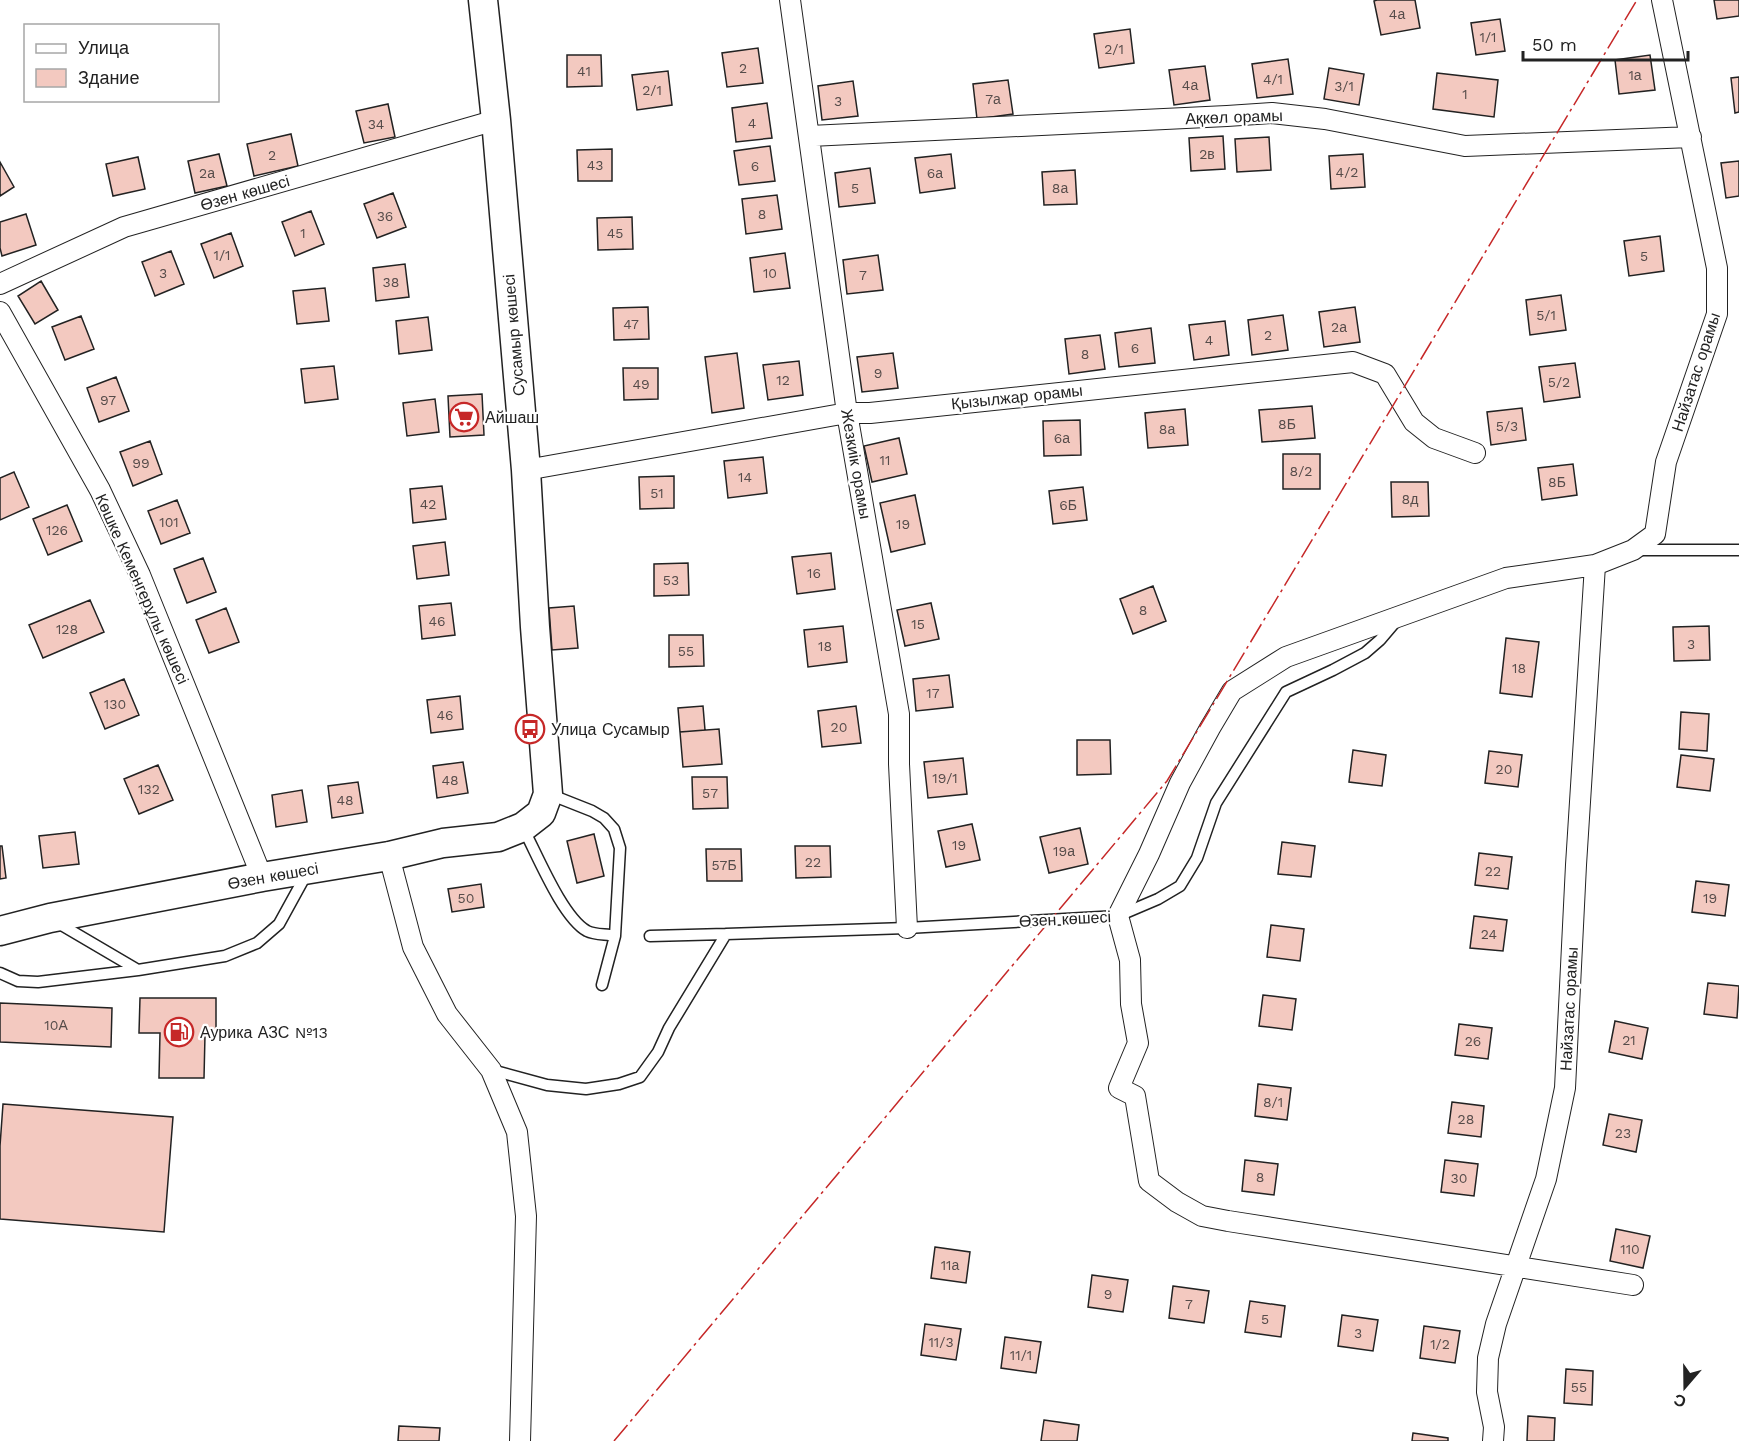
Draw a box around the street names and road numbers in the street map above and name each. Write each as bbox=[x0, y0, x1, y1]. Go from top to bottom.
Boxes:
street label: Ақкөл орамы bbox=[1185, 106, 1283, 128]
street label: Өзен көшесі bbox=[198, 171, 292, 215]
street label: Сусамыр көшесі bbox=[499, 273, 529, 397]
street label: Найзатас орамы bbox=[1668, 310, 1724, 434]
street label: Қызылжар орамы bbox=[950, 381, 1084, 413]
street label: Жезкиік орамы bbox=[837, 407, 875, 521]
street label: Көшке Кеменгерұлы көшесі bbox=[91, 491, 193, 687]
street label: Өзен көшесі bbox=[226, 859, 320, 893]
street label: Өзен көшесі bbox=[1019, 907, 1111, 931]
street label: Найзатас орамы bbox=[1556, 947, 1582, 1071]

